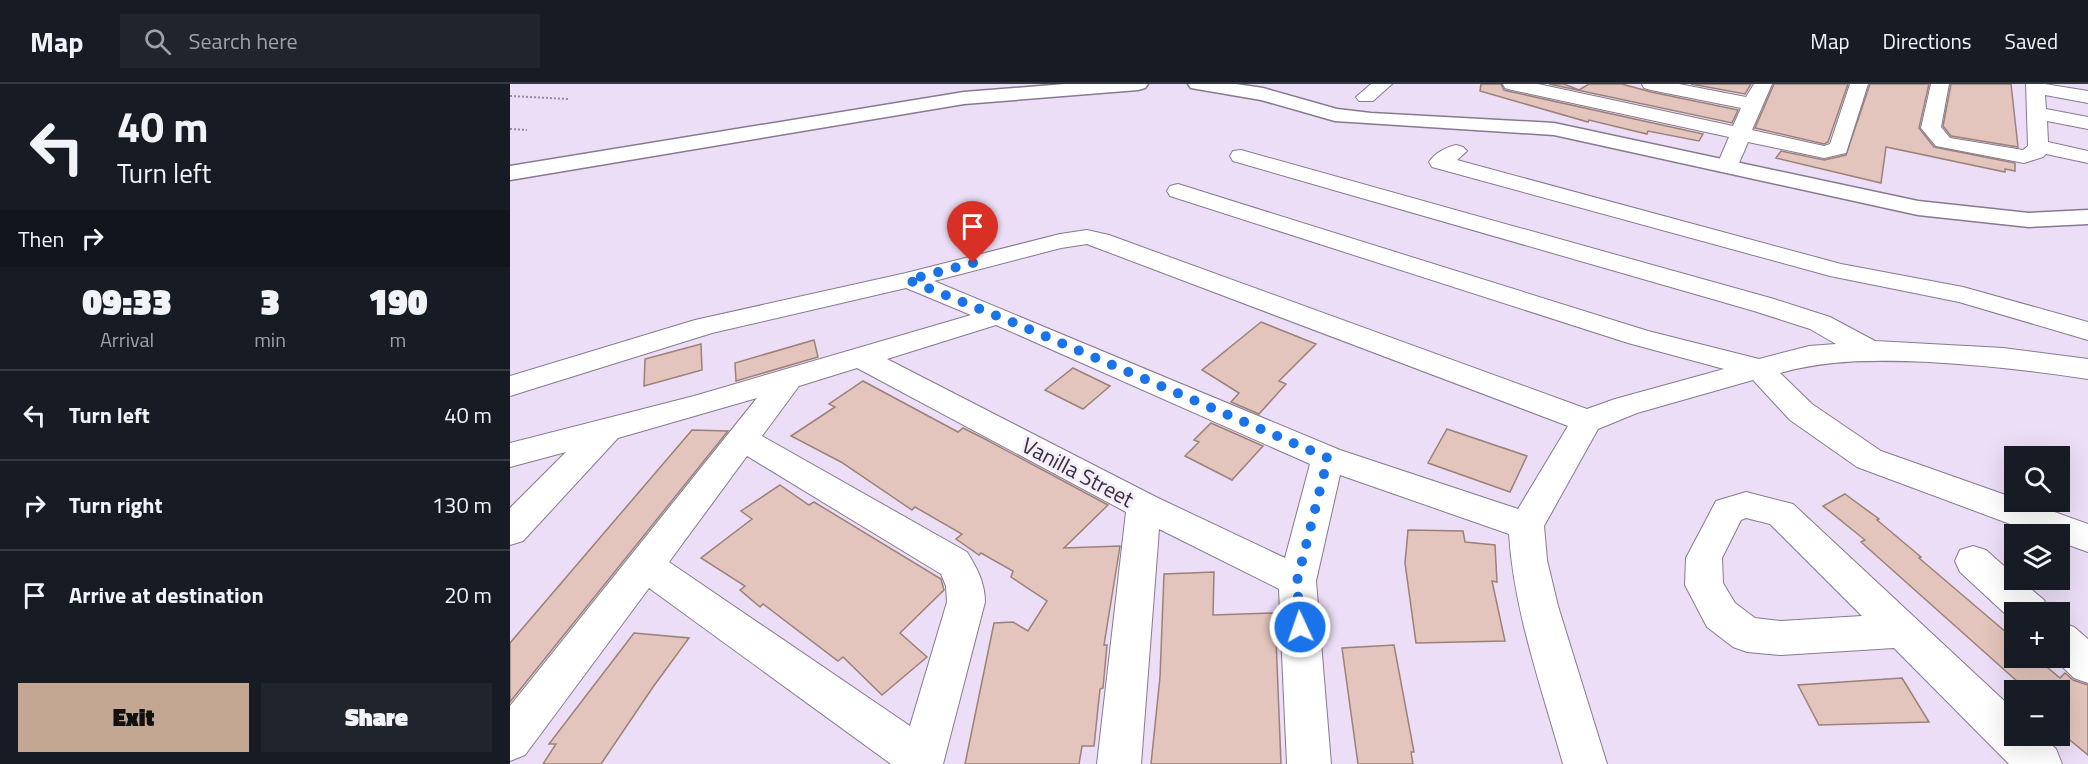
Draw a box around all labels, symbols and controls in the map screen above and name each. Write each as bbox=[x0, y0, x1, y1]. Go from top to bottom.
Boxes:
search box bbox=[120, 14, 540, 68]
text: Map bbox=[30, 20, 84, 63]
text: Search here bbox=[189, 24, 298, 58]
icon: search bbox=[141, 25, 174, 58]
text: Map bbox=[1810, 25, 1850, 57]
text: Directions bbox=[1883, 25, 1972, 57]
text: Saved bbox=[2005, 25, 2058, 57]
text: 40 m bbox=[117, 94, 209, 158]
icon: left bbox=[18, 108, 96, 186]
text: Turn left bbox=[117, 152, 211, 193]
pin bbox=[947, 201, 998, 263]
icon: arrive bbox=[956, 210, 989, 243]
text: Then bbox=[18, 222, 64, 256]
icon: right bbox=[76, 222, 109, 255]
text: 09:33 bbox=[82, 274, 172, 329]
text: 3 bbox=[260, 274, 280, 329]
text: 190 bbox=[368, 274, 428, 329]
text: Arrival bbox=[100, 324, 154, 355]
text: min bbox=[254, 324, 286, 355]
text: m bbox=[390, 324, 406, 355]
text: Turn left bbox=[69, 398, 150, 432]
text: 40 m bbox=[444, 398, 492, 432]
icon: left bbox=[18, 399, 51, 432]
street label: Vanilla Street bbox=[1016, 428, 1140, 516]
map controls bbox=[2004, 446, 2070, 746]
button: search bbox=[2004, 446, 2070, 512]
text: Turn right bbox=[69, 488, 163, 522]
text: 130 m bbox=[432, 488, 492, 522]
icon: right bbox=[18, 489, 51, 522]
button: layers bbox=[2004, 524, 2070, 590]
text: Arrive at destination bbox=[69, 578, 264, 612]
text: 20 m bbox=[444, 578, 492, 612]
icon: arrive bbox=[18, 579, 51, 612]
position arrow bbox=[1268, 595, 1332, 659]
button: + bbox=[2004, 602, 2070, 668]
button: − bbox=[2004, 680, 2070, 746]
button: Exit bbox=[18, 683, 249, 752]
button: Share bbox=[261, 683, 492, 752]

